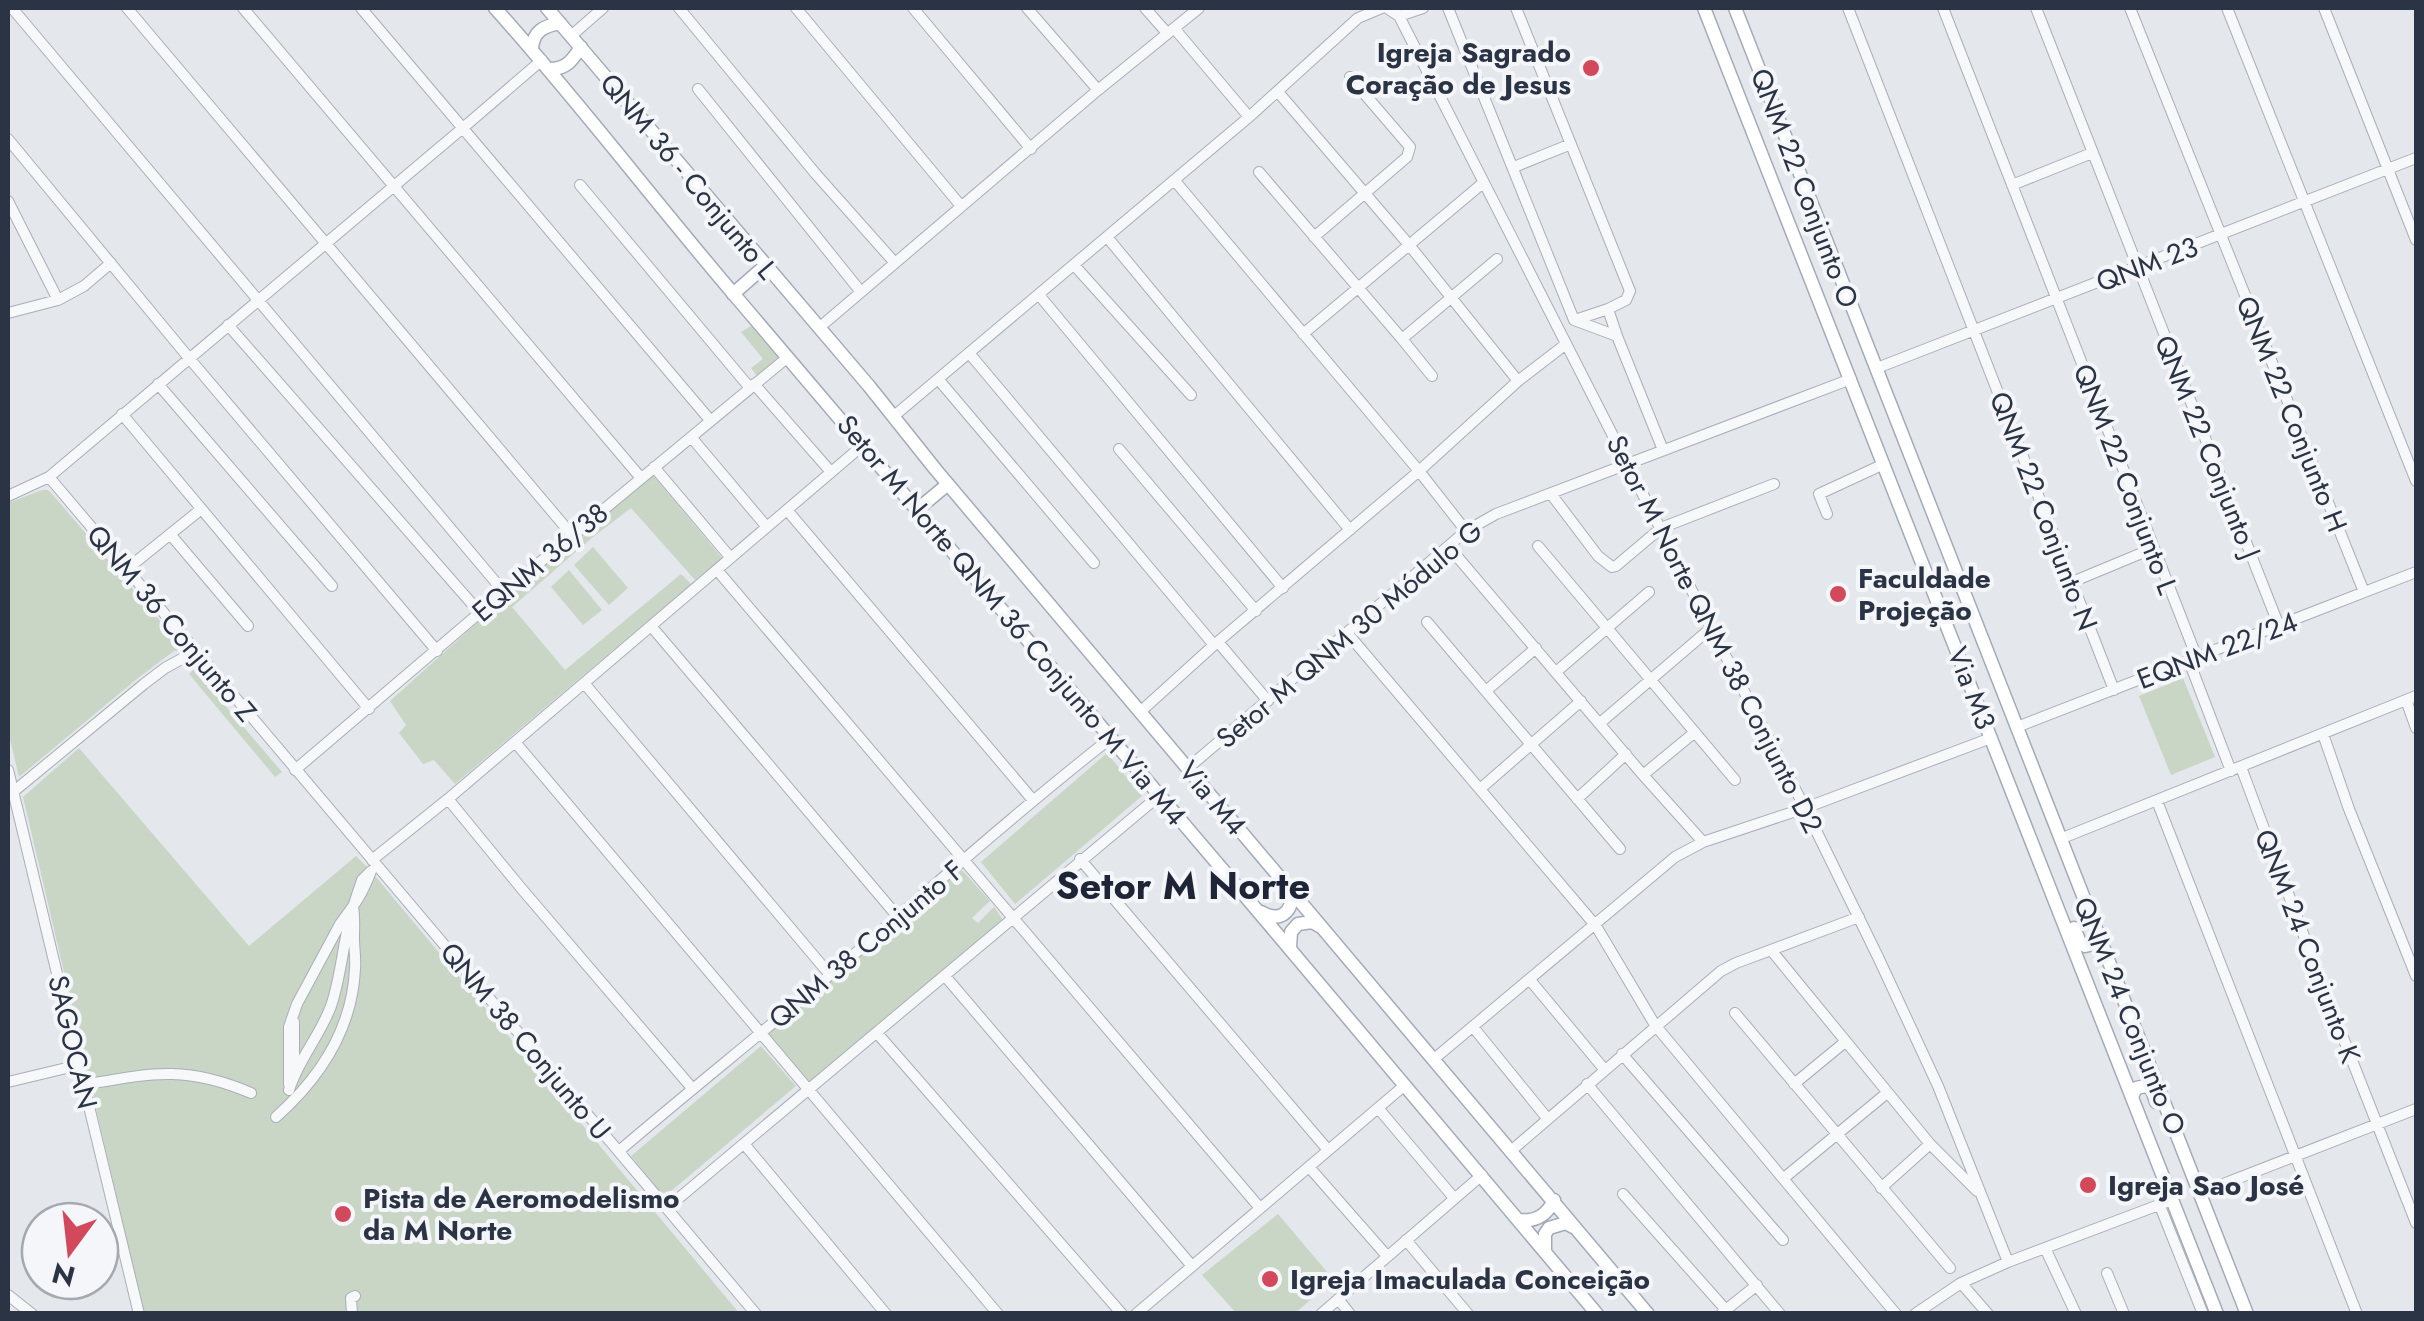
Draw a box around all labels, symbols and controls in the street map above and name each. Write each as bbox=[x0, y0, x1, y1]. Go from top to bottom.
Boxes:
place label: Igreja Sagrado Coração de Jesus bbox=[1346, 32, 1571, 105]
marker: Igreja Sagrado Coração de Jesus bbox=[1580, 57, 1602, 79]
street label: QNM 22 Conjunto O bbox=[1740, 63, 1869, 314]
street label: QNM 36 - Conjunto L bbox=[590, 64, 787, 288]
street label: QNM 23 bbox=[2090, 226, 2204, 303]
street label: QNM 22 Conjunto H bbox=[2225, 290, 2358, 538]
street label: QNM 22 Conjunto J bbox=[2144, 329, 2271, 565]
street label: QNM 22 Conjunto L bbox=[2063, 358, 2188, 601]
street label: QNM 22 Conjunto N bbox=[1979, 386, 2108, 637]
street label: Setor M Norte QNM 36 Conjunto M Via M4 bbox=[827, 406, 1196, 835]
street label: Setor M Norte QNM 38 Conjunto D2 bbox=[1596, 428, 1833, 840]
street label: EQNM 36/38 bbox=[463, 493, 617, 632]
street label: Setor M QNM 30 Módulo G bbox=[1207, 510, 1491, 758]
street label: QNM 36 Conjunto Z bbox=[77, 516, 266, 731]
place label: Faculdade Projeção bbox=[1858, 558, 1991, 631]
marker: Faculdade Projeção bbox=[1827, 583, 1849, 605]
street label: EQNM 22/24 bbox=[2131, 601, 2303, 700]
street label: Via M3 bbox=[1937, 641, 2006, 735]
street label: Via M4 bbox=[1169, 752, 1256, 845]
street label: QNM 24 Conjunto K bbox=[2244, 823, 2371, 1069]
street label: QNM 38 Conjunto F bbox=[760, 850, 973, 1038]
district label: Setor M Norte bbox=[1056, 858, 1310, 913]
street label: QNM 24 Conjunto O bbox=[2063, 891, 2196, 1141]
street label: QNM 38 Conjunto U bbox=[430, 933, 621, 1149]
street label: SAGOCAN bbox=[37, 971, 108, 1113]
place label: Igreja Sao José bbox=[2108, 1165, 2304, 1206]
marker: Igreja Sao José bbox=[2077, 1174, 2099, 1196]
place label: Pista de Aeromodelismo da M Norte bbox=[363, 1178, 680, 1251]
north arrow bbox=[20, 1201, 120, 1301]
marker: Pista de Aeromodelismo da M Norte bbox=[332, 1203, 354, 1225]
text: N bbox=[48, 1252, 80, 1297]
place label: Igreja Imaculada Conceição bbox=[1290, 1259, 1650, 1300]
marker: Igreja Imaculada Conceição bbox=[1259, 1268, 1281, 1290]

